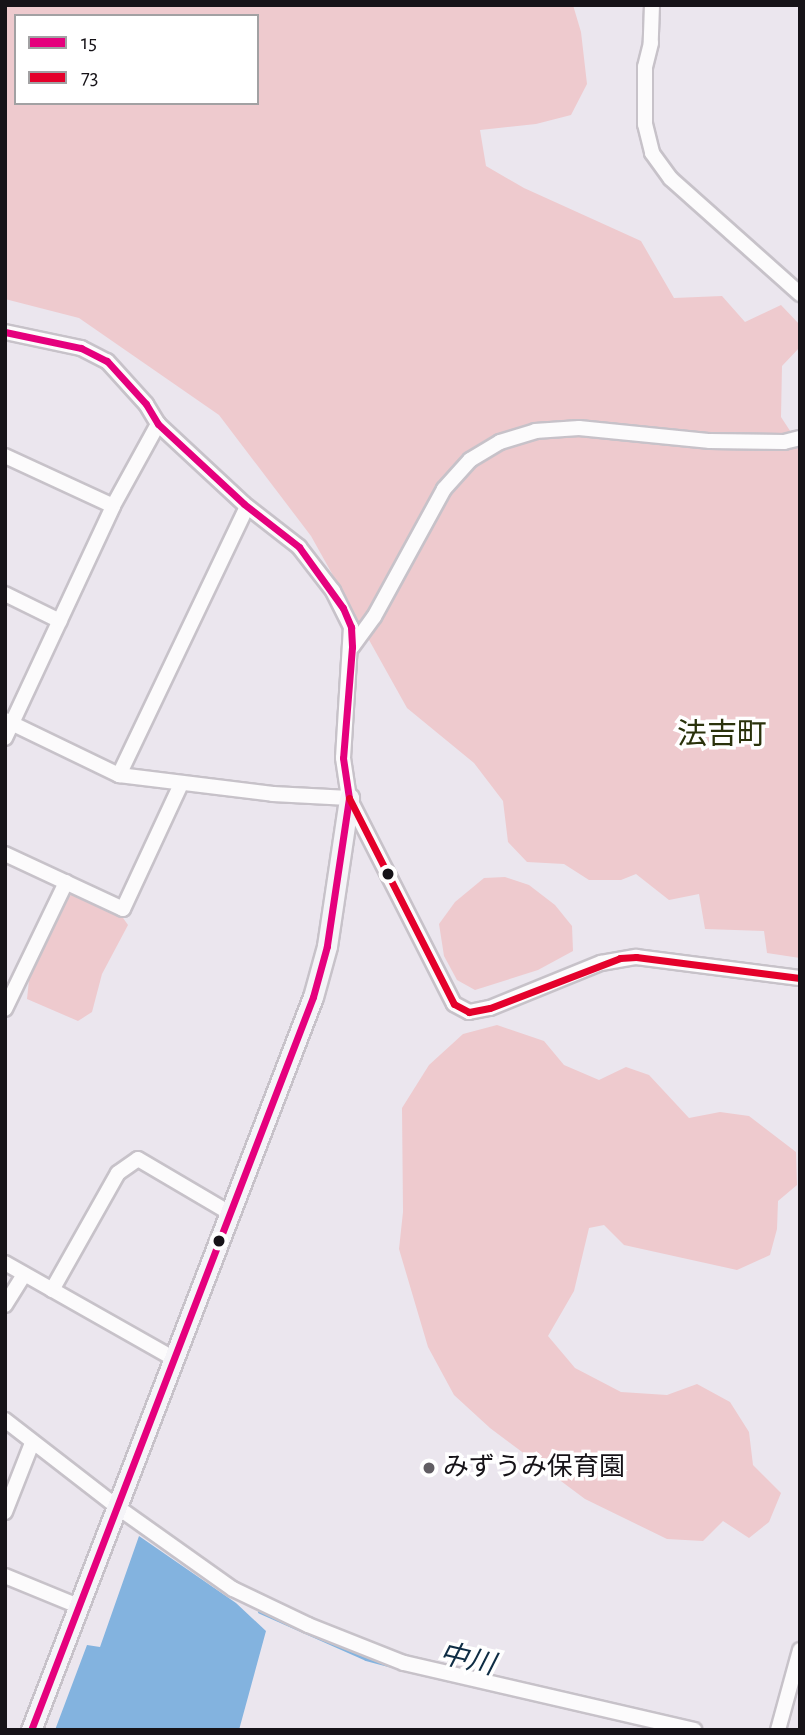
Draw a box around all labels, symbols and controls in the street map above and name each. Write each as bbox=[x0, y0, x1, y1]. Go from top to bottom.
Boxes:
legend bbox=[14, 14, 259, 105]
text: 15 bbox=[81, 32, 97, 53]
text: 73 bbox=[81, 67, 98, 88]
district label: 法吉町 bbox=[677, 717, 767, 753]
unlabelled marker bbox=[381, 867, 395, 881]
unlabelled marker bbox=[212, 1234, 226, 1248]
place label: みずうみ保育園 bbox=[443, 1452, 625, 1484]
marker: みずうみ保育園 bbox=[421, 1460, 437, 1476]
water label: 中川 bbox=[436, 1637, 498, 1683]

